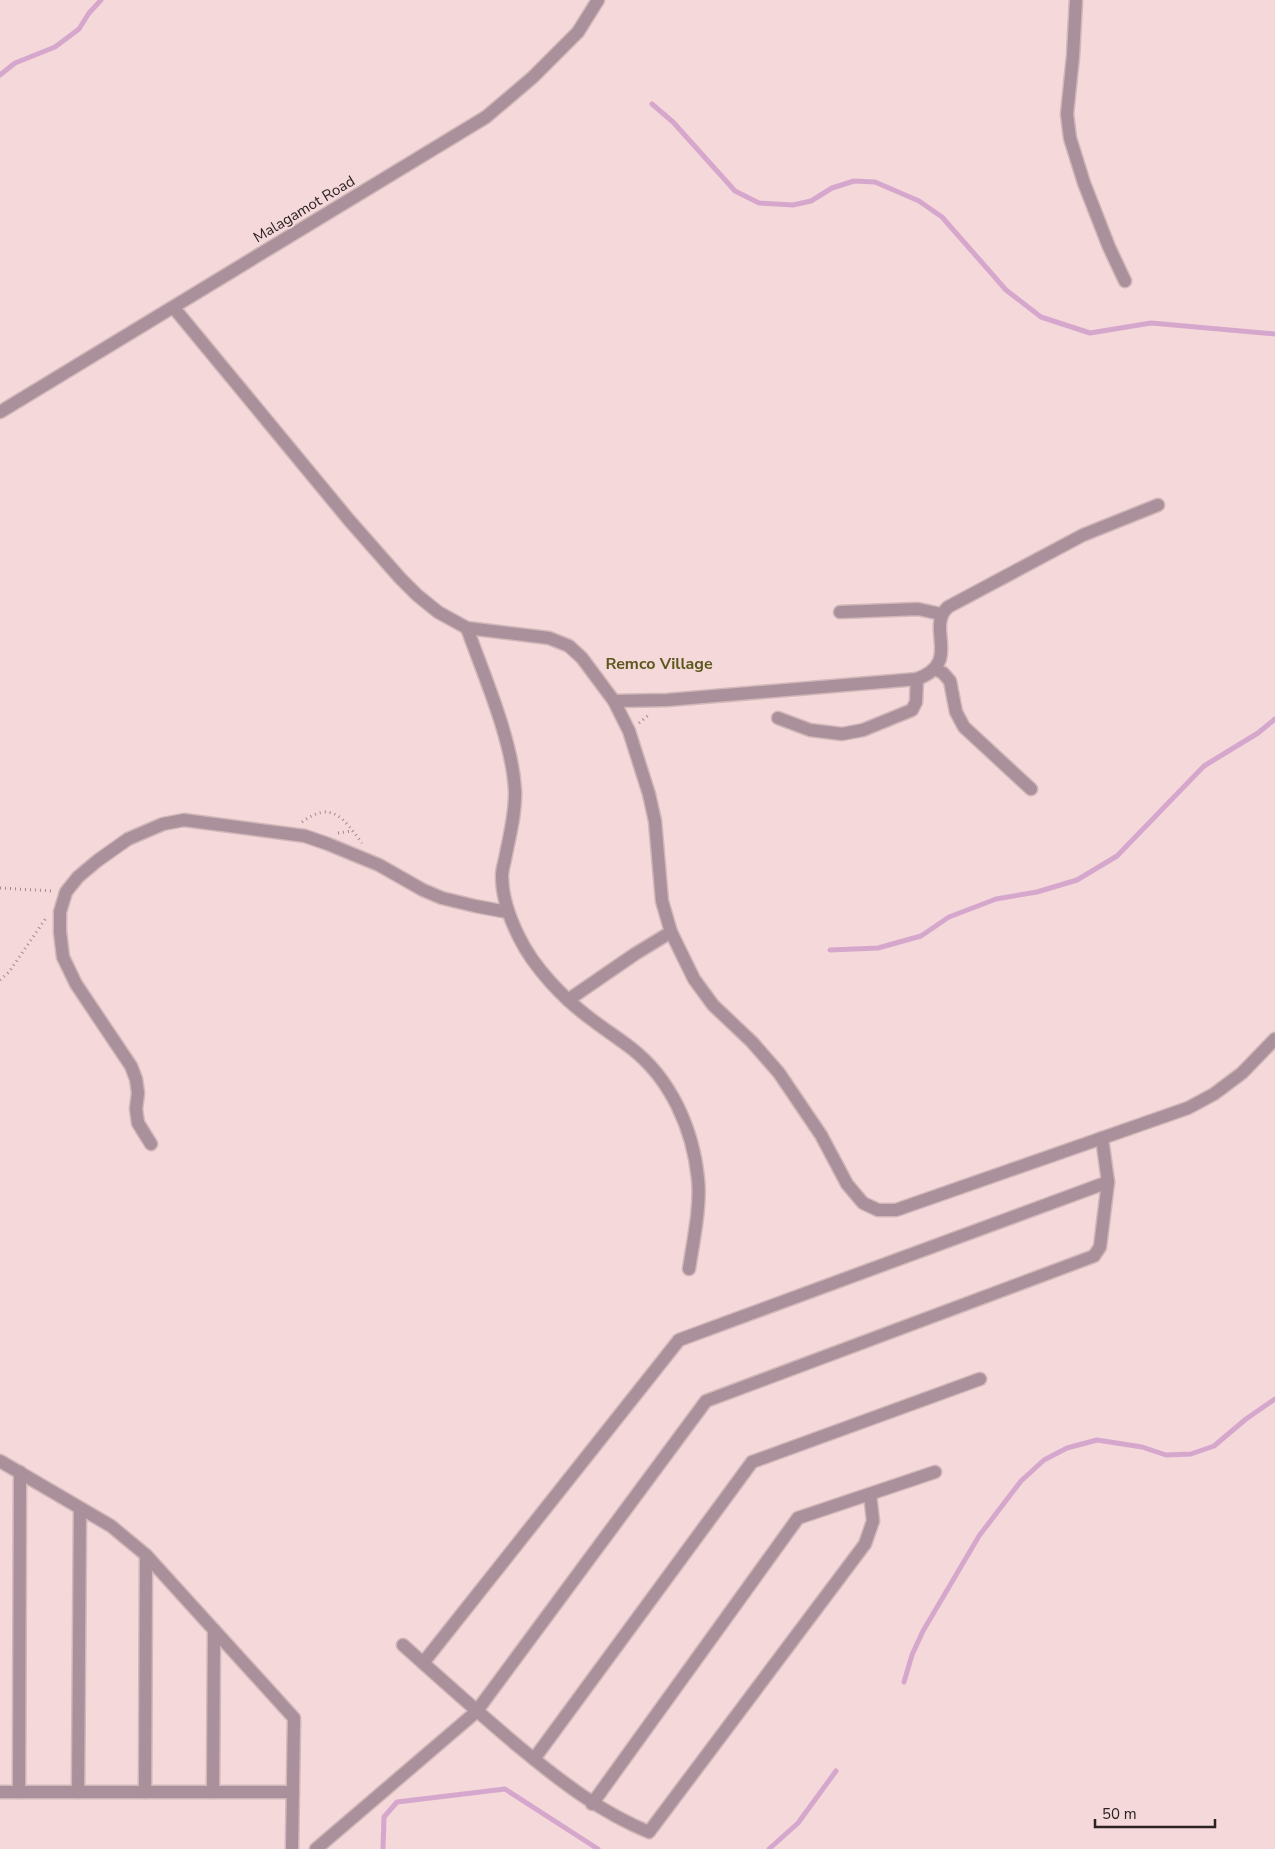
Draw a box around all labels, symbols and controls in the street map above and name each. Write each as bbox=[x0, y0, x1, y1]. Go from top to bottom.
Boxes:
street label: Malagamot Road bbox=[250, 171, 358, 247]
district label: Remco Village bbox=[605, 653, 713, 675]
scale bar bbox=[1095, 1796, 1215, 1828]
text: 50 m bbox=[1102, 1804, 1137, 1824]

